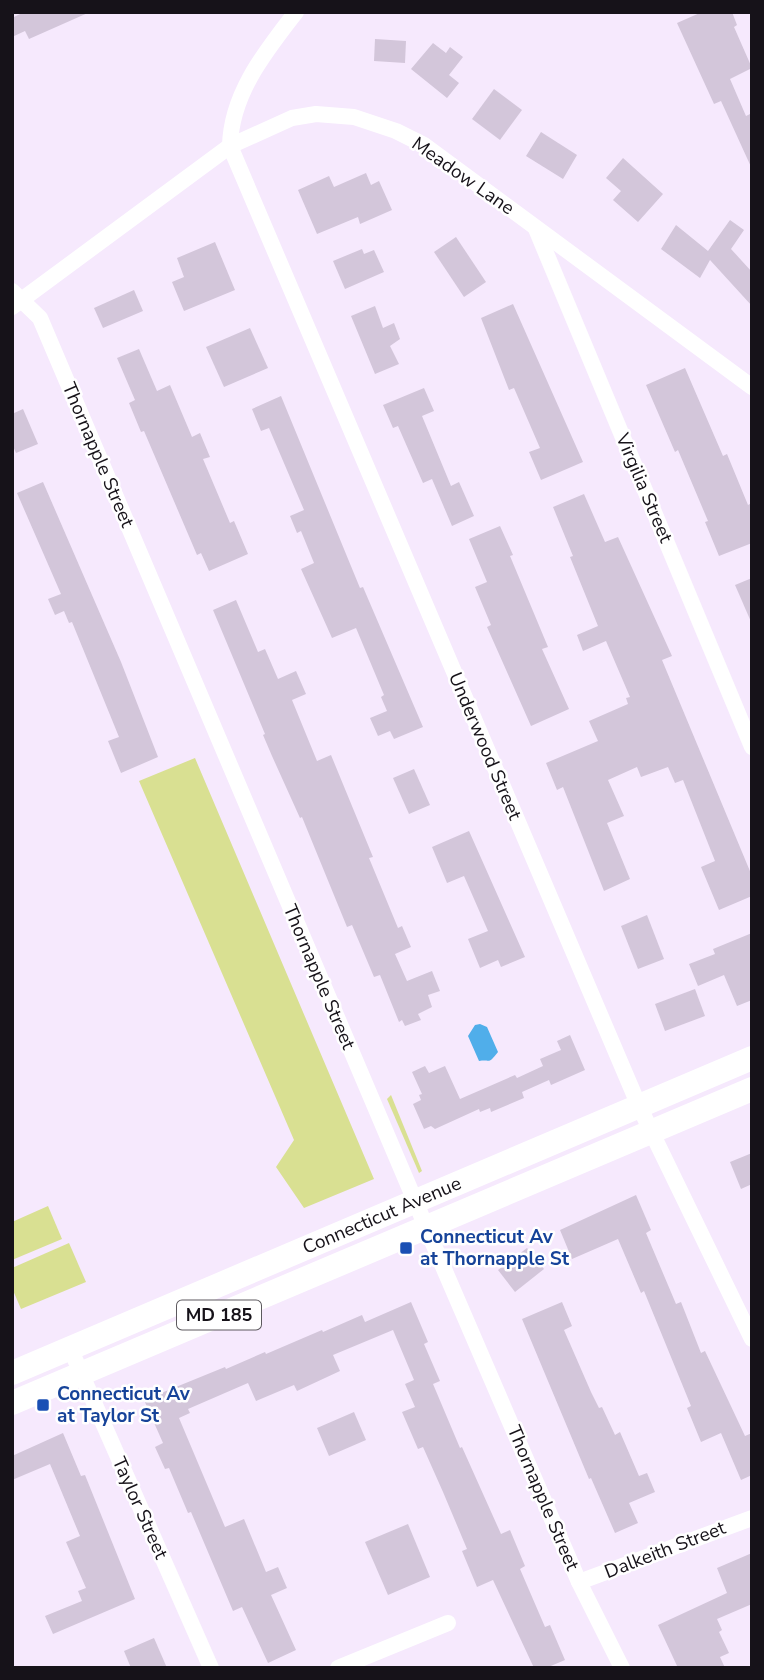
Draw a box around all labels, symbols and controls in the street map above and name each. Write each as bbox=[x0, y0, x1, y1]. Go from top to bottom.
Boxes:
street label: Meadow Lane bbox=[406, 131, 520, 221]
street label: Thornapple Street bbox=[56, 379, 140, 532]
street label: Virgilia Street bbox=[609, 428, 679, 547]
street label: Underwood Street bbox=[442, 668, 528, 824]
street label: Thornapple Street bbox=[277, 901, 361, 1054]
street label: Connecticut Avenue bbox=[299, 1170, 465, 1261]
place label: Connecticut Av at Thornapple St bbox=[420, 1224, 570, 1272]
marker: Connecticut Av at Thornapple St bbox=[398, 1240, 414, 1256]
road number: MD 185 bbox=[177, 1300, 261, 1330]
place label: Connecticut Av at Taylor St bbox=[57, 1381, 191, 1429]
marker: Connecticut Av at Taylor St bbox=[35, 1397, 51, 1413]
street label: Thornapple Street bbox=[501, 1422, 585, 1575]
street label: Taylor Street bbox=[106, 1453, 174, 1564]
street label: Dalkeith Street bbox=[601, 1515, 730, 1585]

